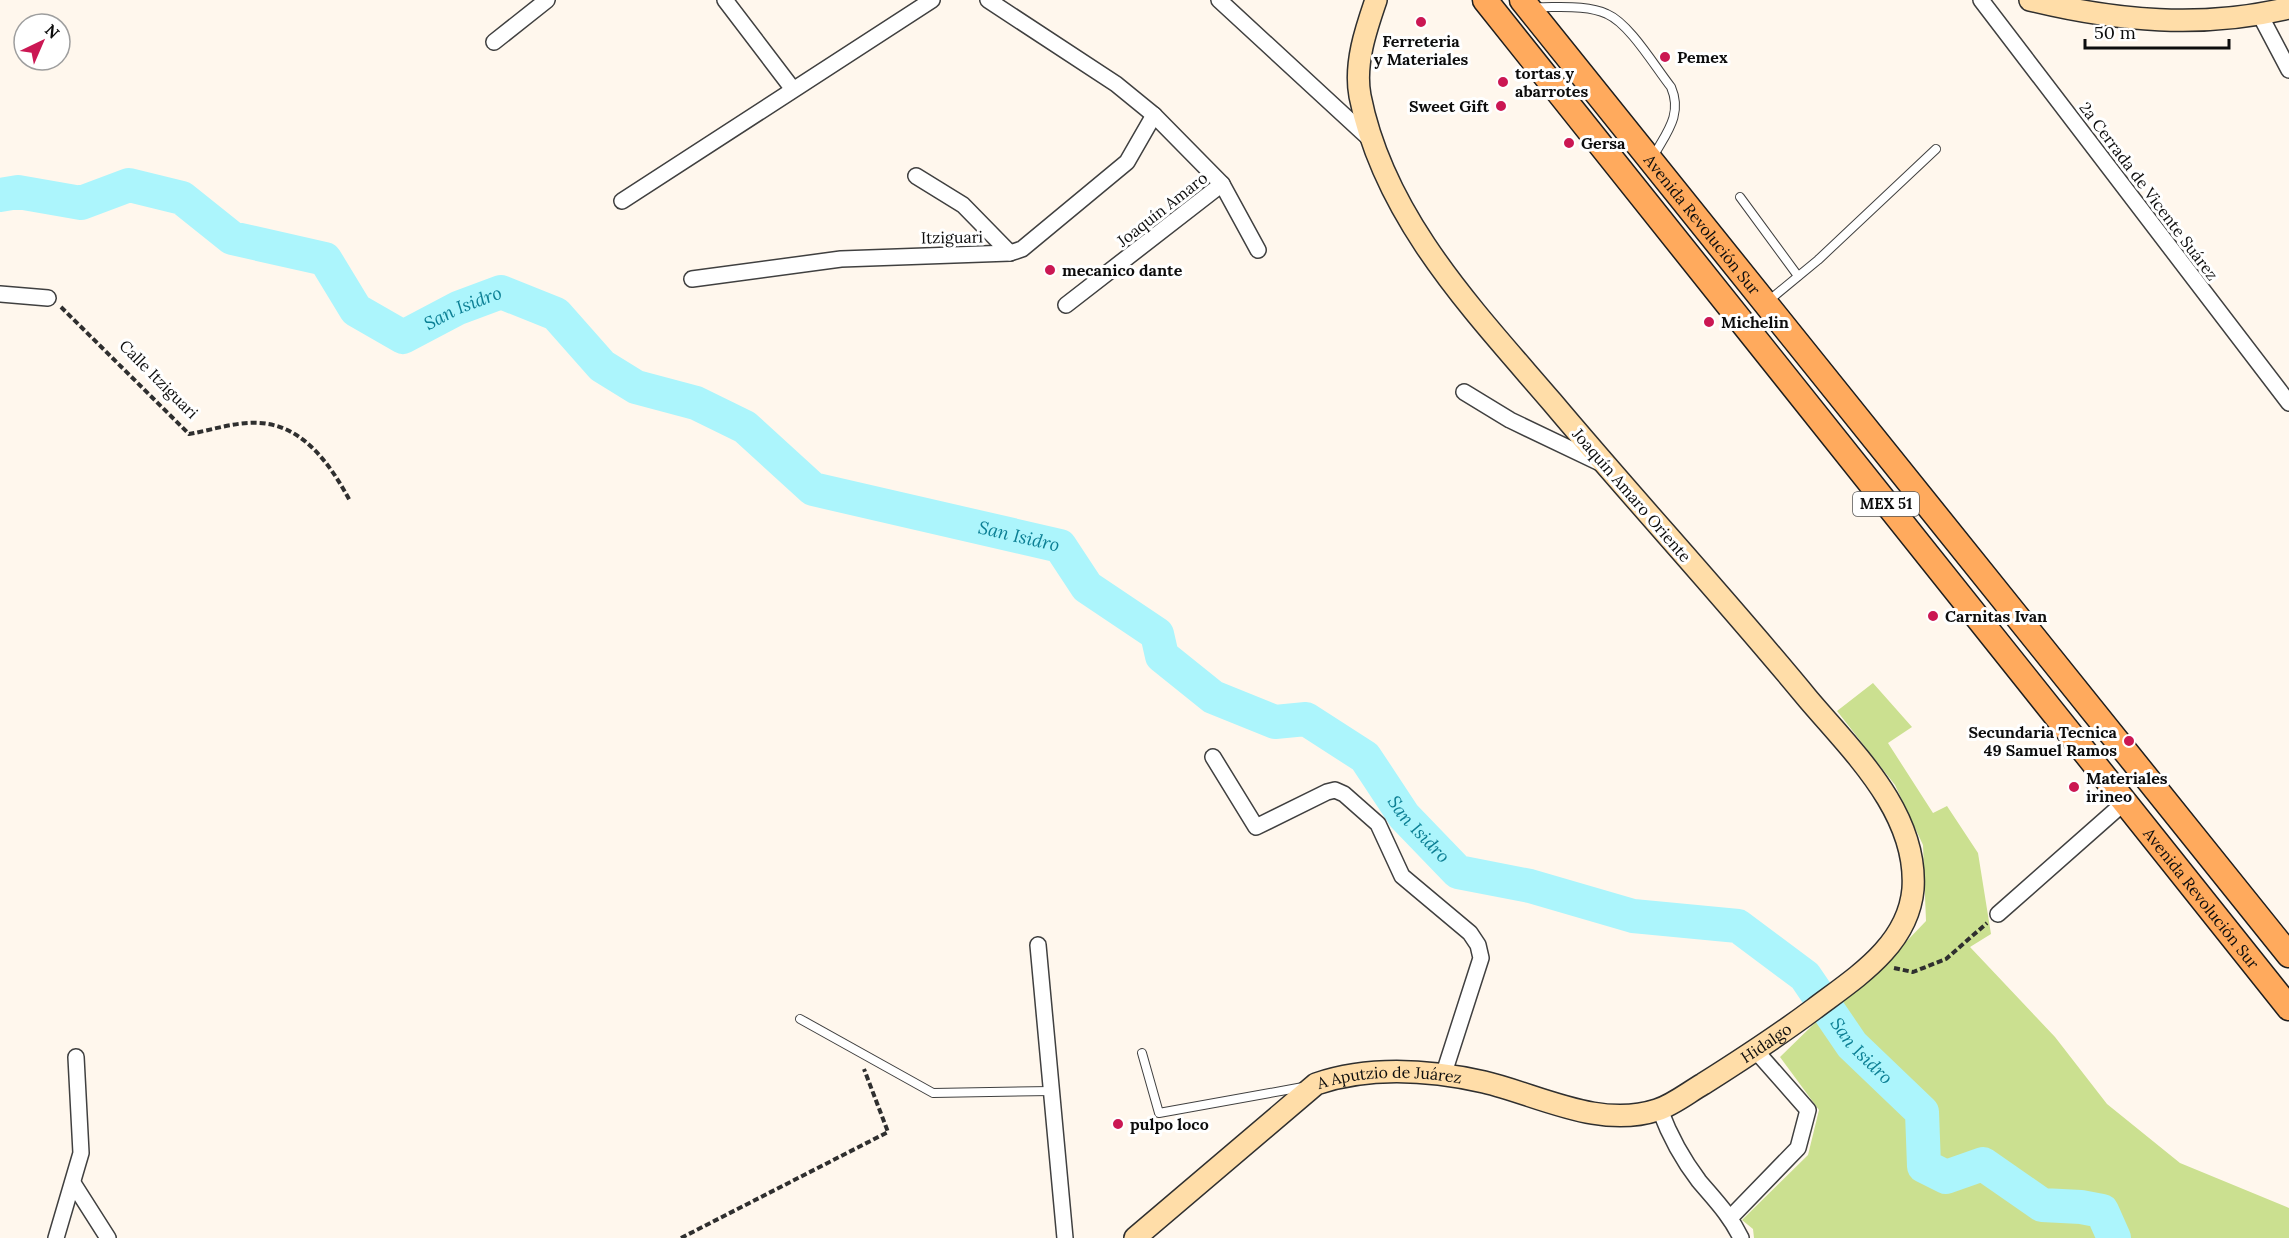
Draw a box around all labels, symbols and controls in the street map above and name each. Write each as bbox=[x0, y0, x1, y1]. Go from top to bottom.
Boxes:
north arrow bbox=[12, 12, 72, 72]
scale bar bbox=[2085, 12, 2229, 50]
marker: Ferreteria y Materiales bbox=[1414, 15, 1428, 29]
text: N bbox=[41, 20, 64, 43]
text: 50 m bbox=[2094, 21, 2136, 44]
place label: Ferreteria y Materiales bbox=[1374, 31, 1469, 69]
place label: Pemex bbox=[1677, 47, 1728, 67]
marker: Pemex bbox=[1658, 50, 1672, 64]
place label: tortas y abarrotes bbox=[1515, 63, 1588, 101]
marker: tortas y abarrotes bbox=[1496, 75, 1510, 89]
place label: Sweet Gift bbox=[1409, 96, 1489, 116]
street label: 2a Cerrada de Vicente Suárez bbox=[2075, 98, 2223, 284]
marker: Sweet Gift bbox=[1494, 99, 1508, 113]
place label: Gersa bbox=[1581, 133, 1626, 153]
marker: Gersa bbox=[1562, 136, 1576, 150]
street label: Avenida Revolución Sur bbox=[1639, 150, 1765, 299]
street label: Joaquín Amaro bbox=[1112, 167, 1211, 251]
street label: Itziguari bbox=[921, 226, 983, 248]
place label: mecanico dante bbox=[1062, 260, 1183, 280]
marker: mecanico dante bbox=[1043, 263, 1057, 277]
water label: San Isidro bbox=[420, 281, 505, 335]
place label: Michelin bbox=[1721, 312, 1789, 332]
marker: Michelin bbox=[1702, 315, 1716, 329]
street label: Calle Itziguari bbox=[115, 335, 203, 423]
street label: Joaquín Amaro Oriente bbox=[1568, 423, 1696, 566]
road number: MEX 51 bbox=[1853, 492, 1919, 516]
water label: San Isidro bbox=[976, 516, 1062, 557]
place label: Carnitas Ivan bbox=[1945, 606, 2047, 626]
marker: Carnitas Ivan bbox=[1926, 609, 1940, 623]
place label: Secundaria Tecnica 49 Samuel Ramos bbox=[1968, 722, 2118, 760]
marker: Secundaria Tecnica 49 Samuel Ramos bbox=[2122, 734, 2136, 748]
place label: Materiales irineo bbox=[2086, 768, 2168, 806]
marker: Materiales irineo bbox=[2067, 780, 2081, 794]
water label: San Isidro bbox=[1383, 791, 1455, 867]
street label: Avenida Revolución Sur bbox=[2139, 823, 2264, 973]
water label: San Isidro bbox=[1826, 1013, 1898, 1089]
street label: Hidalgo bbox=[1737, 1019, 1795, 1067]
street label: A Aputzio de Juárez bbox=[1313, 1062, 1463, 1093]
place label: pulpo loco bbox=[1130, 1114, 1209, 1134]
marker: pulpo loco bbox=[1111, 1117, 1125, 1131]

